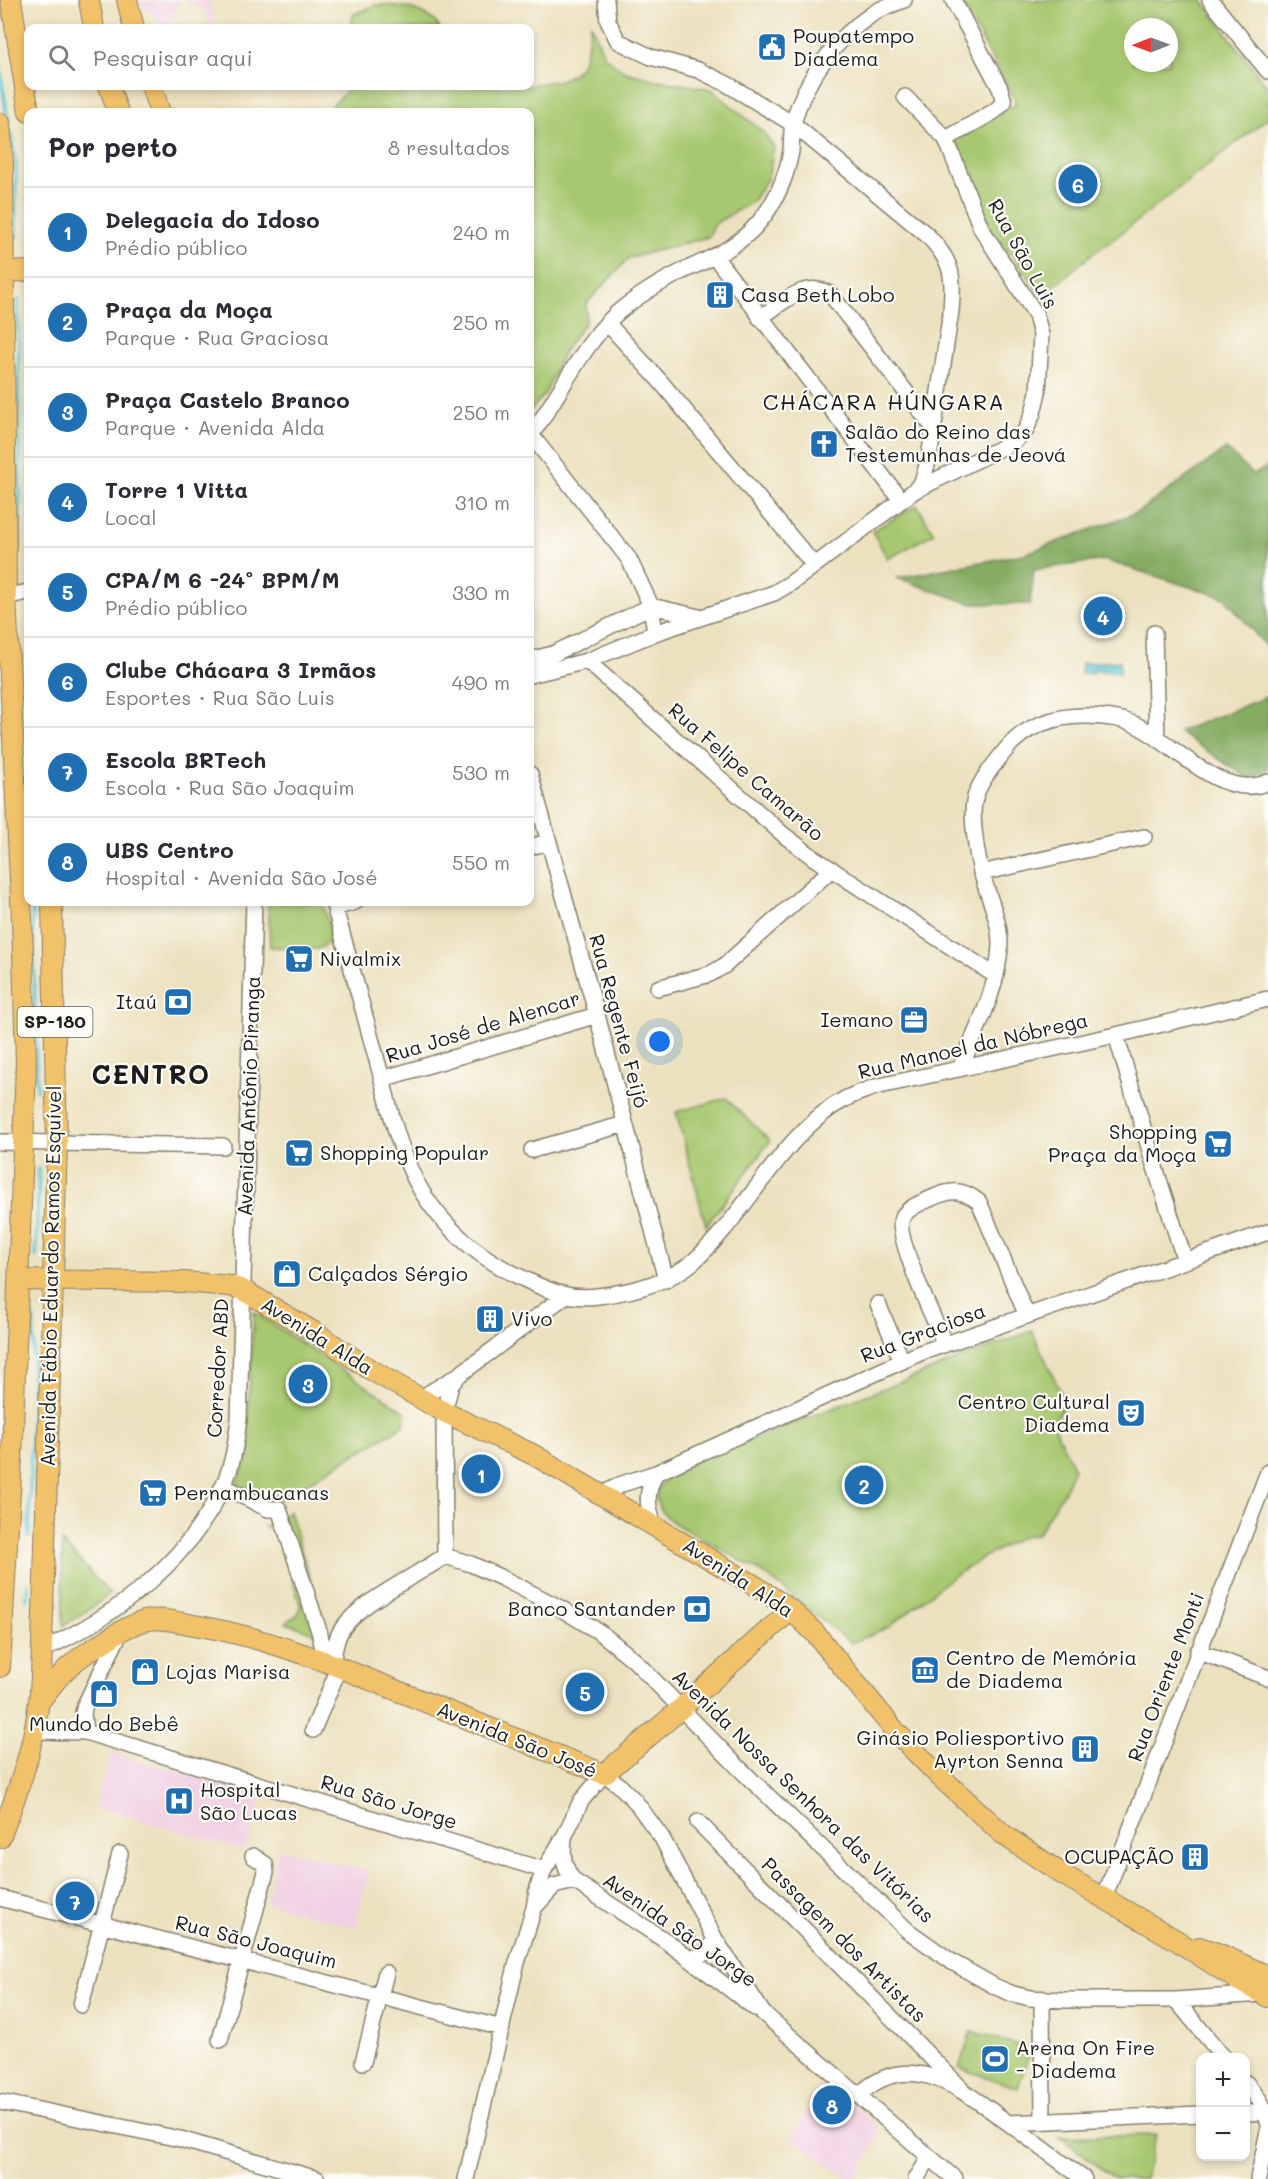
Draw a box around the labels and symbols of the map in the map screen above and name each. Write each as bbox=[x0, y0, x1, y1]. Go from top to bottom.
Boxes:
north arrow bbox=[1124, 18, 1178, 72]
place label: Poupatempo Diadema bbox=[793, 22, 914, 71]
public building icon: Poupatempo Diadema bbox=[756, 31, 788, 63]
pin: 6 bbox=[1058, 162, 1098, 207]
street label: Rua São Luis bbox=[983, 194, 1065, 313]
building icon: Casa Beth Lobo bbox=[704, 279, 736, 311]
place label: Casa Beth Lobo bbox=[741, 281, 895, 307]
district label: CHÁCARA HÚNGARA bbox=[763, 387, 1005, 416]
place label: Salão do Reino das Testemunhas de Jeová bbox=[845, 418, 1066, 467]
church icon: Salão do Reino das Testemunhas de Jeová bbox=[808, 428, 840, 460]
pin: 4 bbox=[1084, 594, 1122, 638]
street label: Rua Felipe Camarão bbox=[663, 696, 830, 846]
street label: Rua Regente Feijó bbox=[584, 931, 656, 1111]
supermarket icon: Nivalmix bbox=[283, 943, 315, 975]
place label: Nivalmix bbox=[320, 945, 401, 971]
street label: Avenida Antônio Piranga bbox=[231, 975, 265, 1217]
street label: Rua José de Alencar bbox=[382, 984, 583, 1068]
bank icon: Itaú bbox=[162, 986, 194, 1018]
place label: Itaú bbox=[116, 988, 157, 1014]
office icon: Iemano bbox=[898, 1004, 930, 1036]
place label: Iemano bbox=[821, 1006, 893, 1032]
street label: Rua Manoel da Nóbrega bbox=[855, 1006, 1090, 1084]
road number: SP-180 bbox=[17, 1007, 92, 1037]
your location bbox=[645, 1027, 674, 1056]
district label: CENTRO bbox=[91, 1057, 211, 1091]
street label: Avenida Fábio Eduardo Ramos Esquível bbox=[34, 1085, 66, 1467]
place label: Shopping Praça da Moça bbox=[1048, 1118, 1197, 1167]
supermarket icon: Shopping Praça da Moça bbox=[1202, 1128, 1234, 1160]
supermarket icon: Shopping Popular bbox=[283, 1137, 315, 1169]
place label: Shopping Popular bbox=[320, 1139, 489, 1165]
shop icon: Calçados Sérgio bbox=[271, 1258, 303, 1290]
place label: Calçados Sérgio bbox=[308, 1260, 468, 1286]
street label: Avenida Alda bbox=[257, 1290, 379, 1380]
street label: Rua Graciosa bbox=[856, 1296, 989, 1368]
street label: Corredor ABD bbox=[200, 1298, 234, 1438]
building icon: Vivo bbox=[474, 1303, 506, 1335]
place label: Vivo bbox=[511, 1305, 553, 1331]
pin: 3 bbox=[288, 1362, 328, 1406]
place label: Centro Cultural Diadema bbox=[958, 1388, 1110, 1437]
theatre icon: Centro Cultural Diadema bbox=[1115, 1397, 1147, 1429]
pin: 1 bbox=[462, 1452, 500, 1496]
pin: 2 bbox=[844, 1462, 884, 1508]
supermarket icon: Pernambucanas bbox=[137, 1477, 169, 1509]
place label: Pernambucanas bbox=[174, 1479, 329, 1505]
street label: Avenida Alda bbox=[678, 1532, 799, 1623]
street label: Rua Oriente Monti bbox=[1121, 1588, 1209, 1765]
bank icon: Banco Santander bbox=[681, 1593, 713, 1625]
place label: Banco Santander bbox=[508, 1595, 676, 1621]
place label: Centro de Memória de Diadema bbox=[946, 1644, 1137, 1693]
museum icon: Centro de Memória de Diadema bbox=[909, 1654, 941, 1686]
shop icon: Lojas Marisa bbox=[129, 1656, 161, 1688]
place label: Lojas Marisa bbox=[166, 1658, 290, 1684]
street label: Avenida Nossa Senhora das Vitórias bbox=[667, 1663, 940, 1928]
pin: 5 bbox=[566, 1670, 604, 1714]
shop icon: Mundo do Bebê bbox=[88, 1678, 120, 1710]
street label: Avenida São José bbox=[433, 1695, 601, 1783]
place label: Mundo do Bebê bbox=[29, 1710, 179, 1736]
place label: Ginásio Poliesportivo Ayrton Senna bbox=[857, 1724, 1064, 1773]
building icon: Ginásio Poliesportivo Ayrton Senna bbox=[1069, 1733, 1101, 1765]
street label: Rua São Jorge bbox=[318, 1768, 461, 1834]
place label: Hospital São Lucas bbox=[200, 1776, 297, 1825]
hospital icon: Hospital São Lucas bbox=[163, 1785, 195, 1817]
building icon: OCUPAÇÃO bbox=[1179, 1841, 1211, 1873]
place label: OCUPAÇÃO bbox=[1064, 1843, 1174, 1869]
street label: Passagem dos Artistas bbox=[757, 1851, 933, 2027]
street label: Avenida São Jorge bbox=[598, 1866, 763, 1992]
pin: 7 bbox=[56, 1878, 94, 1924]
street label: Rua São Joaquim bbox=[173, 1908, 340, 1974]
place label: Arena On Fire - Diadema bbox=[1016, 2034, 1155, 2083]
sports icon: Arena On Fire - Diadema bbox=[979, 2043, 1011, 2075]
pin: 8 bbox=[812, 2082, 852, 2128]

